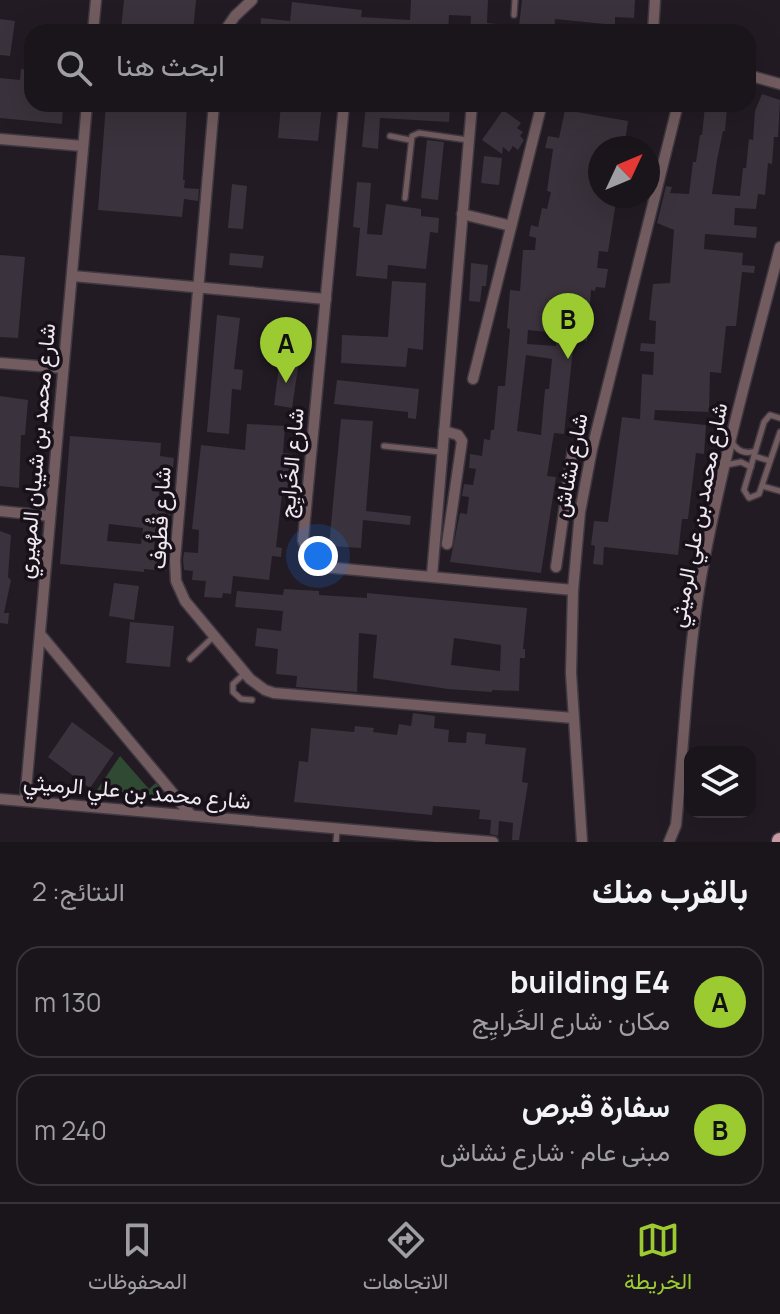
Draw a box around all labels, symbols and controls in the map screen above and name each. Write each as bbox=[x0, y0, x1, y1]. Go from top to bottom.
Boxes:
search box bbox=[24, 24, 756, 112]
text: ابحث هنا bbox=[116, 44, 225, 85]
icon: search bbox=[52, 46, 96, 90]
north arrow bbox=[588, 136, 660, 208]
pin: B bbox=[542, 293, 594, 359]
pin: A bbox=[260, 317, 312, 383]
street label: شارع محمد بن شيبان المهيري bbox=[10, 322, 66, 580]
street label: شارع محمد بن علي الرميثي bbox=[662, 400, 738, 631]
street label: شارع الخَرايِج bbox=[271, 407, 313, 519]
street label: شارع نشاش bbox=[545, 410, 595, 520]
street label: شارع قُطُوف bbox=[142, 466, 178, 570]
your location bbox=[298, 536, 338, 576]
map controls bbox=[684, 746, 756, 818]
button: layers bbox=[684, 746, 756, 818]
street label: شارع محمد بن علي الرميثي bbox=[22, 766, 252, 820]
text: بالقرب منك bbox=[592, 867, 748, 913]
text: النتائج: 2 bbox=[32, 873, 125, 909]
text: building E4 bbox=[510, 961, 670, 1002]
text: 130 m bbox=[34, 984, 102, 1020]
text: A bbox=[711, 984, 729, 1020]
text: مكان · شارع الخَرايِج bbox=[472, 1002, 670, 1038]
text: سفارة قبرص bbox=[522, 1085, 670, 1126]
text: 240 m bbox=[34, 1112, 107, 1148]
text: B bbox=[712, 1112, 728, 1148]
text: مبنى عام · شارع نشاش bbox=[440, 1133, 670, 1169]
tab: المحفوظات bbox=[88, 1218, 187, 1301]
tab: الاتجاهات bbox=[363, 1218, 448, 1301]
tab: الخريطة bbox=[624, 1218, 692, 1301]

